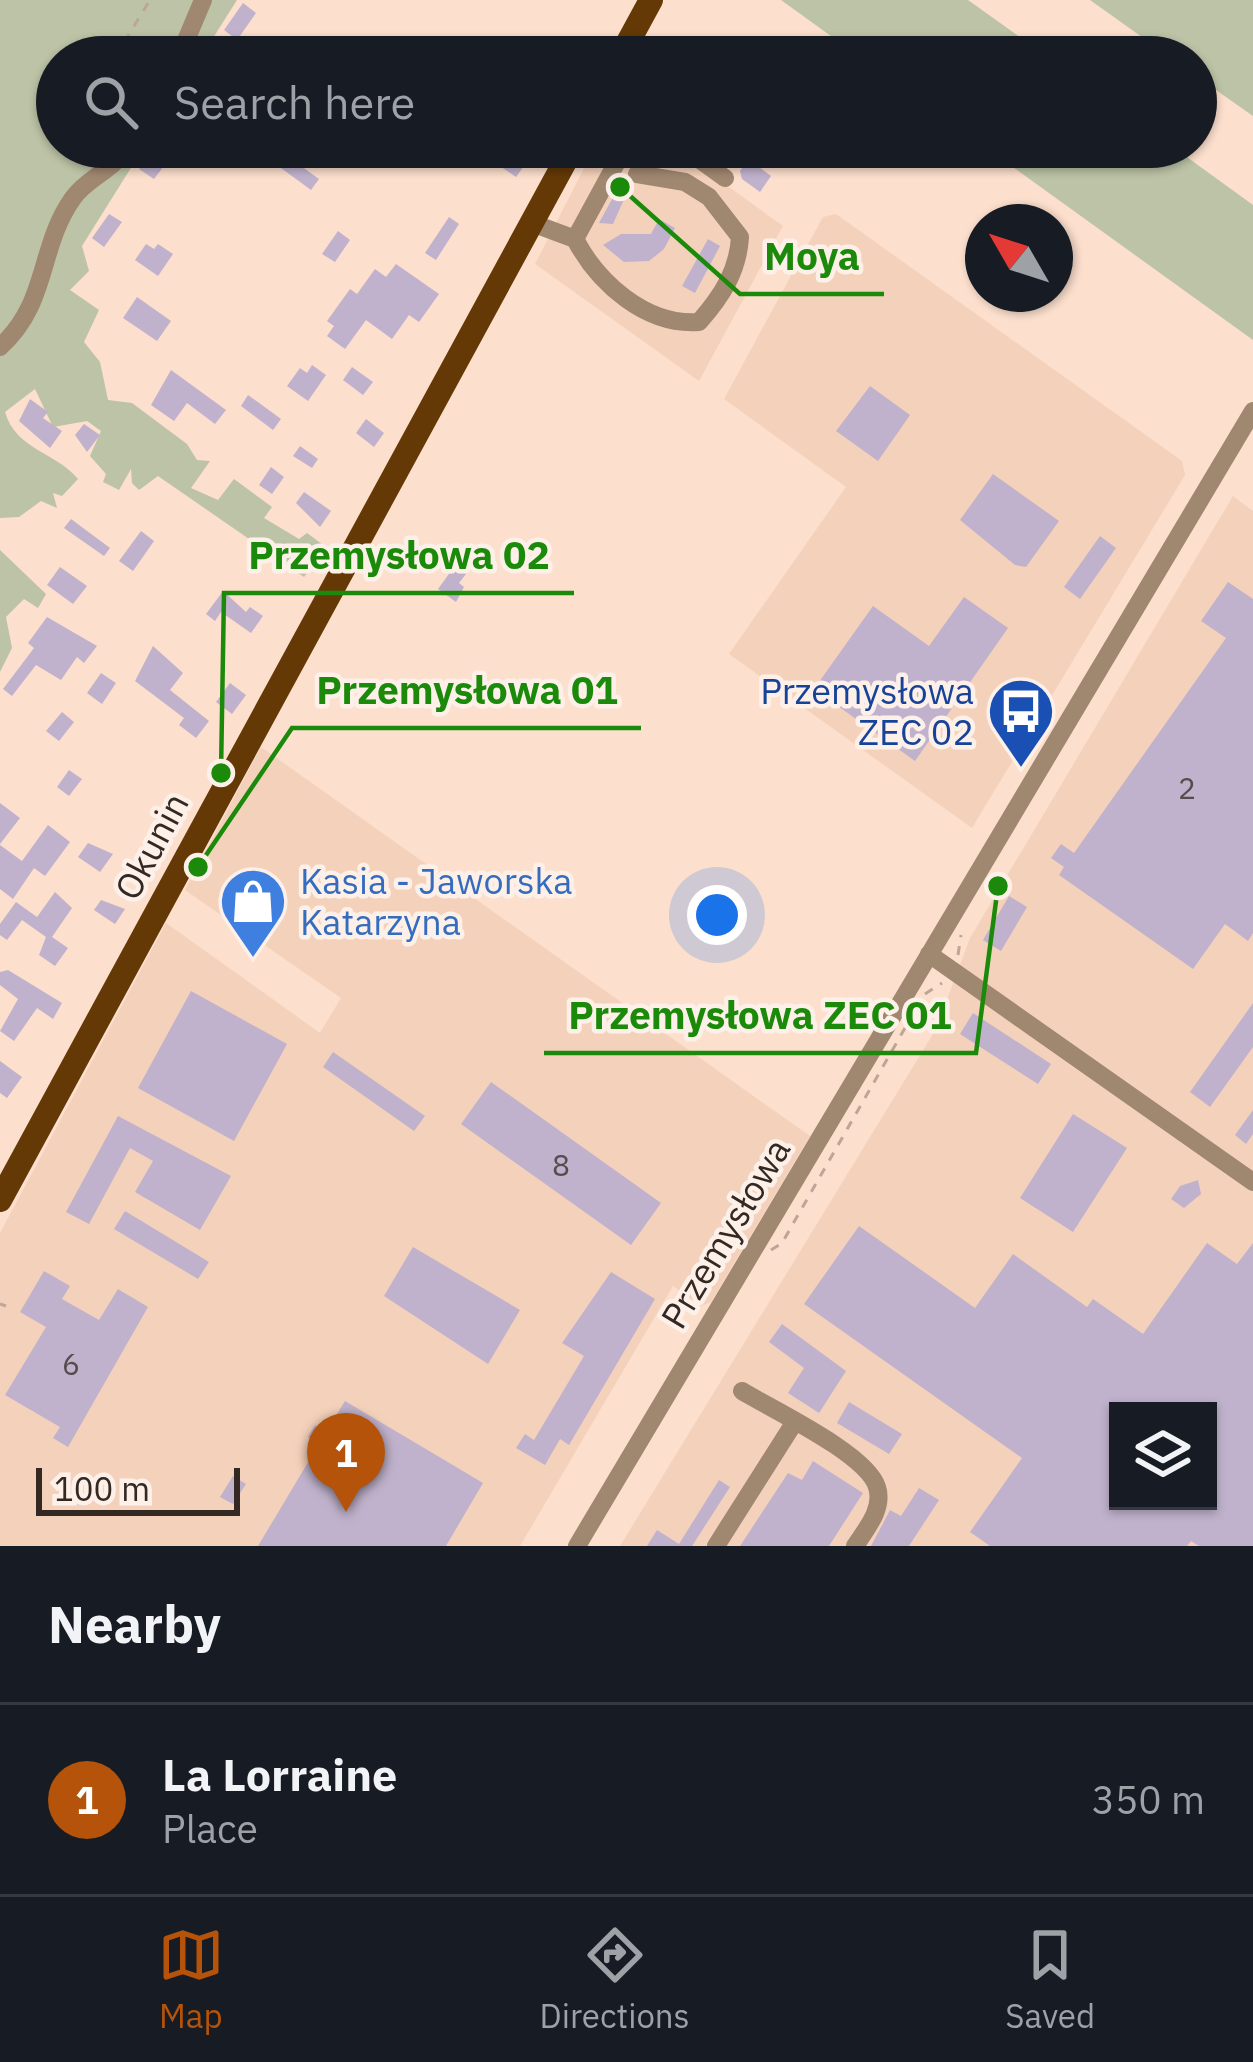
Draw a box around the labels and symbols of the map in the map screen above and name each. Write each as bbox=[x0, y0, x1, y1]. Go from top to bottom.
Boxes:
north arrow bbox=[965, 204, 1073, 312]
callout: Moya bbox=[740, 219, 884, 294]
text: Moya bbox=[764, 230, 860, 281]
callout: Przemysłowa 02 bbox=[224, 518, 574, 593]
text: Przemysłowa 02 bbox=[248, 529, 550, 580]
callout: Przemysłowa 01 bbox=[292, 653, 641, 728]
text: Przemysłowa 01 bbox=[316, 664, 618, 715]
place label: Przemysłowa ZEC 02 bbox=[760, 667, 974, 755]
bus stop icon: Przemysłowa ZEC 02 bbox=[986, 676, 1056, 770]
house number: 2 bbox=[1178, 768, 1196, 807]
street label: Okunin bbox=[103, 784, 199, 908]
place label: Kasia - Jaworska Katarzyna bbox=[300, 857, 572, 945]
shop icon: Kasia - Jaworska Katarzyna bbox=[218, 866, 288, 960]
your location bbox=[687, 885, 747, 945]
callout: Przemysłowa ZEC 01 bbox=[544, 978, 976, 1053]
text: Przemysłowa ZEC 01 bbox=[568, 989, 952, 1040]
street label: Przemysłowa bbox=[650, 1129, 800, 1337]
house number: 8 bbox=[552, 1145, 570, 1184]
house number: 6 bbox=[62, 1344, 80, 1383]
pin: 1 bbox=[307, 1413, 385, 1512]
scale bar bbox=[36, 1462, 240, 1515]

